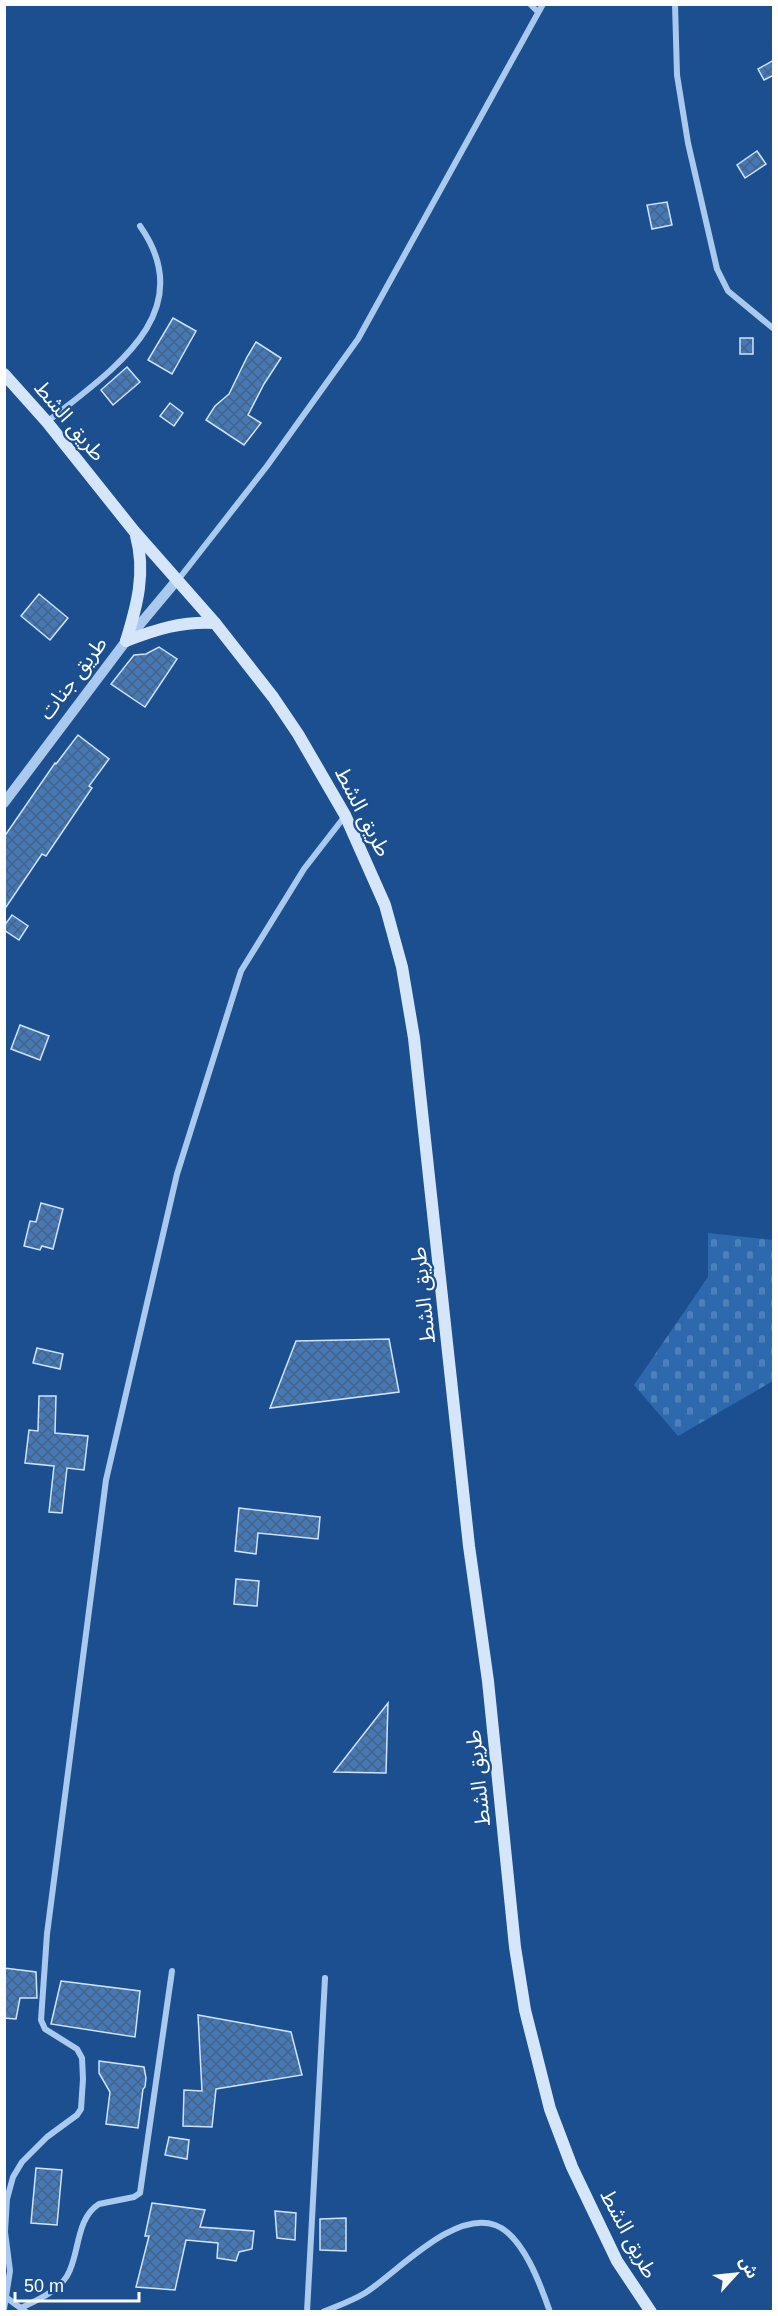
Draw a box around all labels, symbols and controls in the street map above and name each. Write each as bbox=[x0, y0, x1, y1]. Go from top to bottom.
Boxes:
street label: طريق الشط bbox=[29, 376, 110, 466]
street label: طريق جنات bbox=[34, 632, 113, 725]
street label: طريق الشط bbox=[329, 763, 396, 861]
street label: طريق الشط bbox=[406, 1246, 441, 1344]
street label: طريق الشط bbox=[461, 1729, 496, 1827]
street label: طريق الشط bbox=[595, 2186, 662, 2283]
north arrow bbox=[706, 2244, 766, 2304]
text: ش bbox=[735, 2254, 762, 2282]
scale bar bbox=[15, 2265, 140, 2303]
text: 50 m bbox=[24, 2276, 64, 2296]

